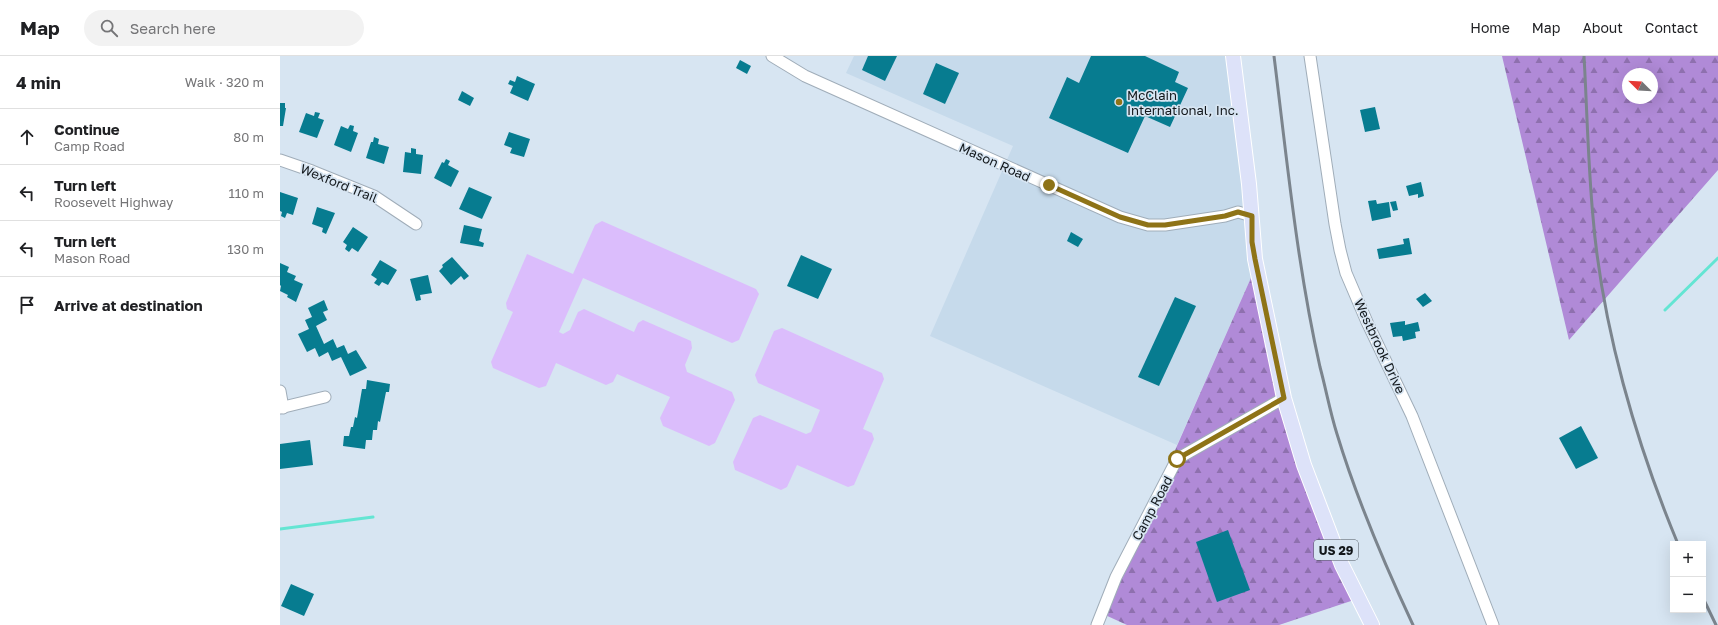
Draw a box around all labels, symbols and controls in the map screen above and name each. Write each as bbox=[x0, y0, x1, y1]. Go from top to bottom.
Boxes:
search box bbox=[84, 10, 364, 46]
text: Map bbox=[20, 16, 60, 39]
icon: search bbox=[98, 17, 120, 39]
text: Search here bbox=[130, 19, 216, 37]
text: Home bbox=[1470, 19, 1510, 36]
text: Map bbox=[1532, 19, 1560, 36]
text: About bbox=[1582, 19, 1623, 36]
text: Contact bbox=[1645, 19, 1698, 36]
north arrow bbox=[1622, 68, 1658, 104]
text: 4 min bbox=[16, 72, 61, 93]
text: Walk · 320 m bbox=[185, 74, 264, 90]
place label: McClain International, Inc. bbox=[1127, 87, 1239, 118]
marker: McClain International, Inc. bbox=[1114, 97, 1124, 107]
text: Continue bbox=[54, 120, 120, 138]
icon: ahead bbox=[16, 126, 38, 148]
text: 80 m bbox=[233, 129, 264, 145]
text: Camp Road bbox=[54, 138, 125, 154]
street label: Mason Road bbox=[957, 139, 1033, 185]
street label: Wexford Trail bbox=[298, 160, 380, 206]
text: Turn left bbox=[54, 176, 116, 194]
route end bbox=[1040, 176, 1058, 194]
icon: left bbox=[16, 182, 38, 204]
text: 110 m bbox=[229, 185, 264, 201]
text: Roosevelt Highway bbox=[54, 194, 173, 210]
text: Turn left bbox=[54, 232, 116, 250]
icon: left bbox=[16, 238, 38, 260]
text: 130 m bbox=[227, 241, 264, 257]
text: Mason Road bbox=[54, 250, 130, 266]
icon: arrive bbox=[16, 294, 38, 316]
text: Arrive at destination bbox=[54, 296, 203, 314]
street label: Westbrook Drive bbox=[1351, 296, 1409, 396]
route start bbox=[1168, 450, 1186, 468]
street label: Camp Road bbox=[1128, 473, 1176, 543]
road number: US 29 bbox=[1314, 540, 1358, 560]
map controls bbox=[1670, 541, 1706, 613]
button: + bbox=[1670, 541, 1706, 577]
button: − bbox=[1670, 577, 1706, 613]

